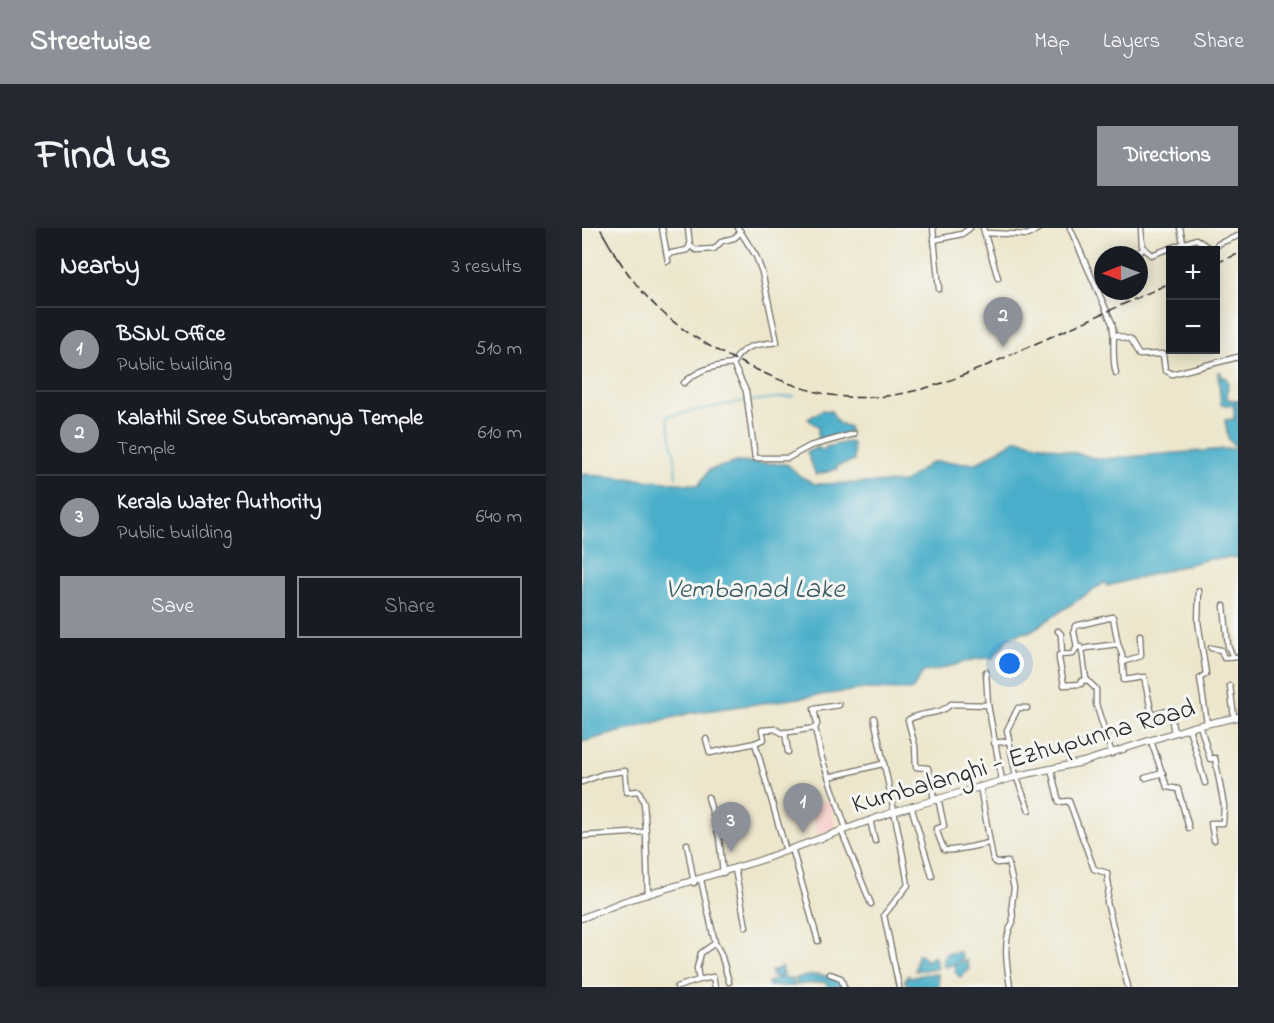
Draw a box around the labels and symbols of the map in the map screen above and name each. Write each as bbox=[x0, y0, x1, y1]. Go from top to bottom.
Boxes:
north arrow bbox=[1094, 246, 1148, 300]
pin: 2 bbox=[984, 298, 1022, 347]
water label: Vembanad Lake bbox=[665, 570, 846, 611]
your location bbox=[995, 649, 1024, 678]
street label: Kumbalanghi - Ezhupunna Road bbox=[847, 690, 1200, 825]
pin: 1 bbox=[784, 784, 822, 833]
pin: 3 bbox=[712, 802, 750, 852]

